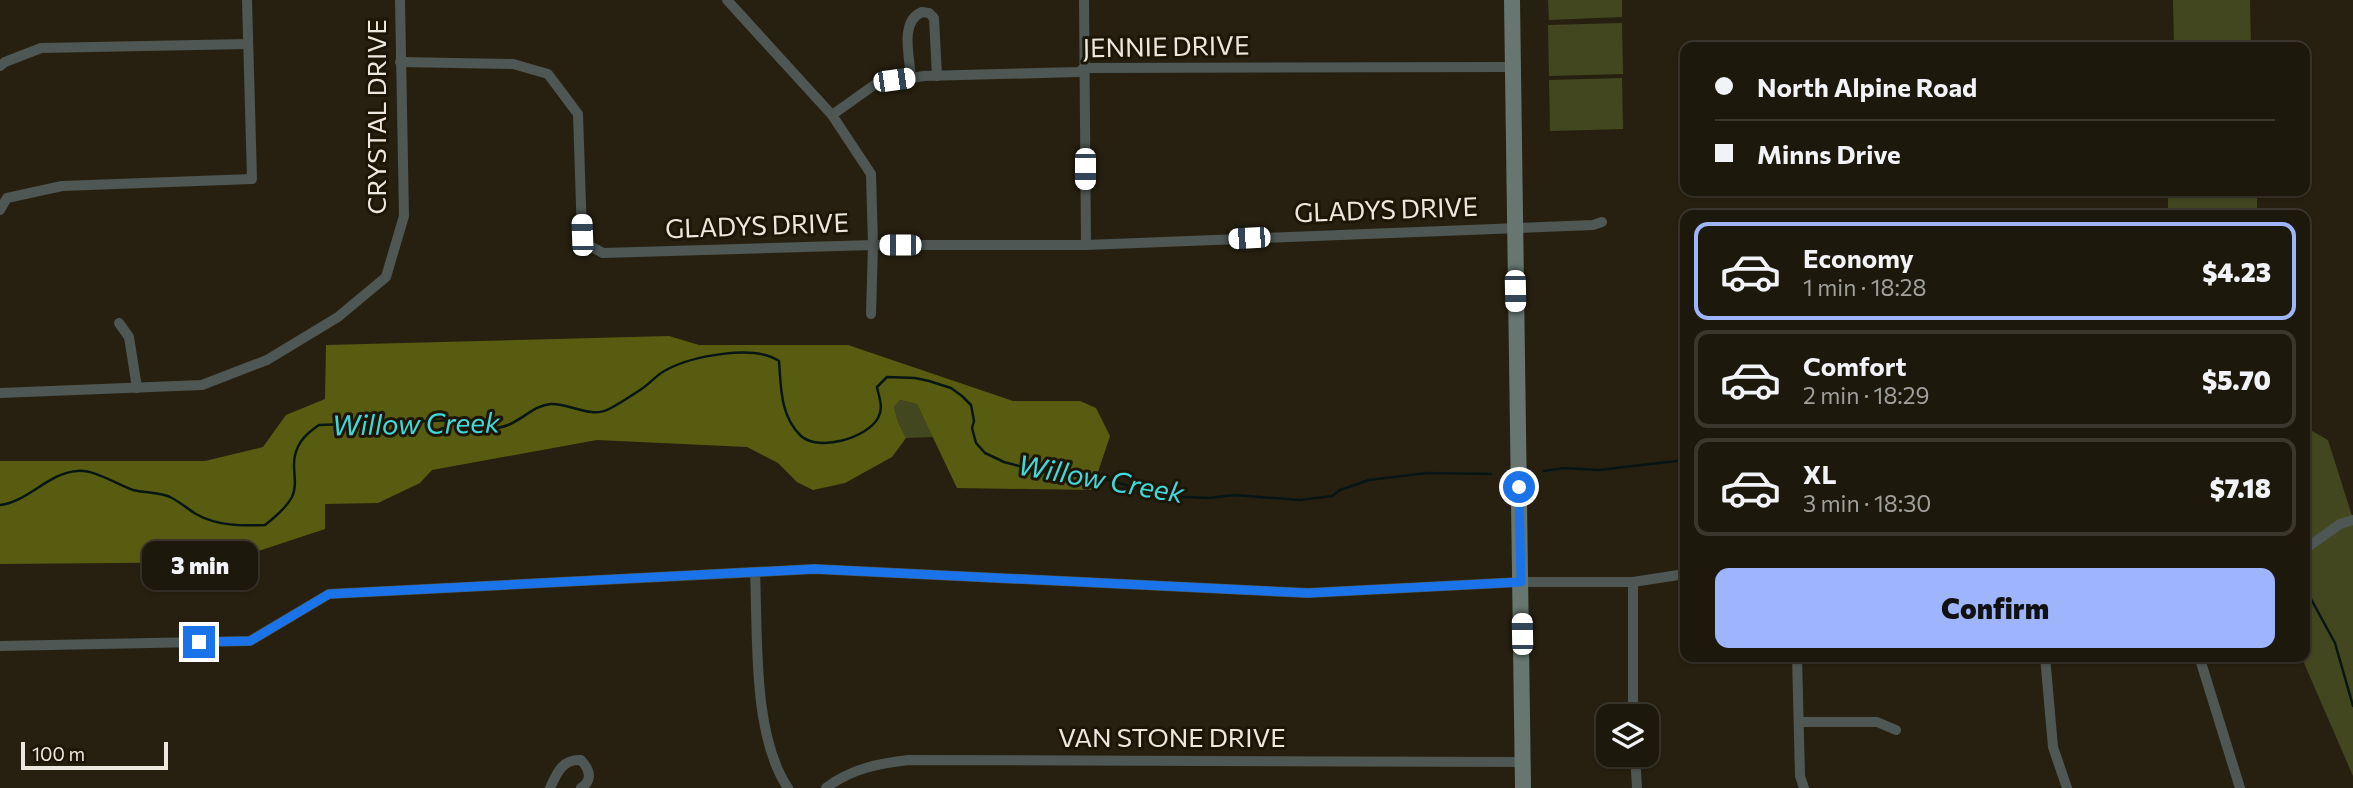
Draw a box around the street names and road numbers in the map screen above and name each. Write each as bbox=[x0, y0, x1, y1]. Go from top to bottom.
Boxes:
street label: CRYSTAL DRIVE bbox=[360, 19, 391, 215]
street label: JENNIE DRIVE bbox=[1082, 29, 1250, 62]
street label: GLADYS DRIVE bbox=[1294, 190, 1478, 227]
street label: GLADYS DRIVE bbox=[665, 206, 849, 243]
street label: VAN STONE DRIVE bbox=[1058, 721, 1286, 752]

